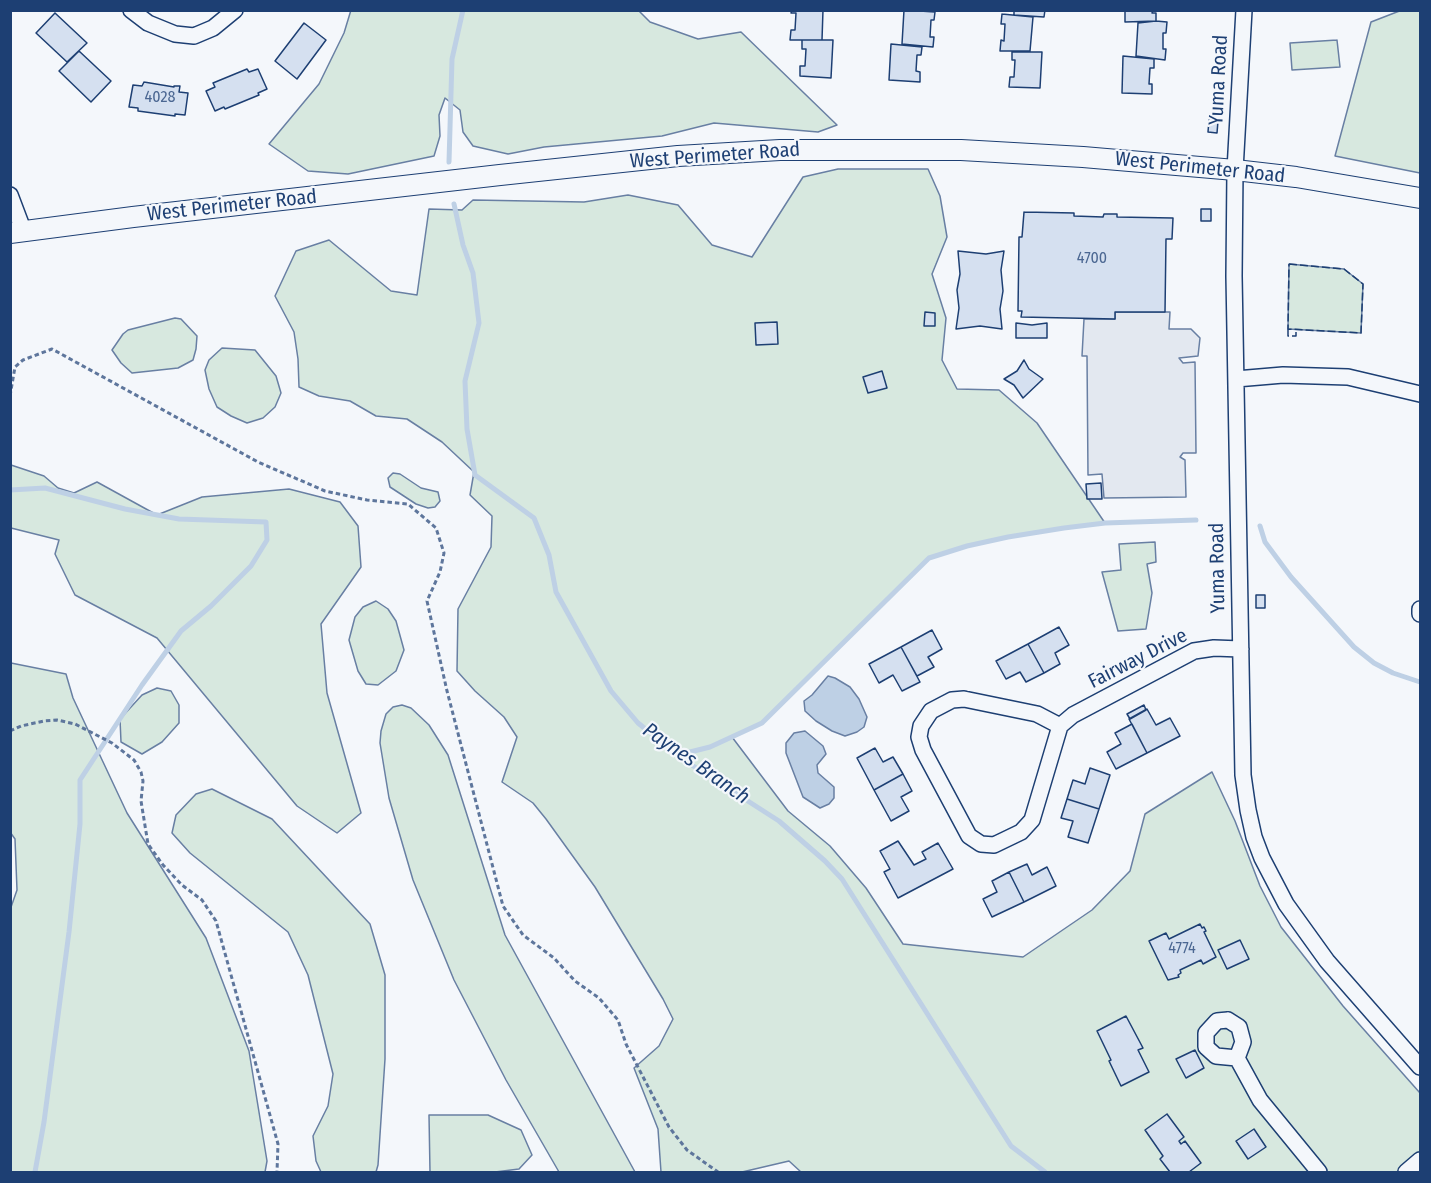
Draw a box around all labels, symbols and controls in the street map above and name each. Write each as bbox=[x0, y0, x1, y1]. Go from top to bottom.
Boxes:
street label: Yuma Road bbox=[1205, 34, 1233, 126]
house number: 4028 bbox=[145, 88, 175, 108]
street label: West Perimeter Road bbox=[629, 138, 801, 174]
street label: West Perimeter Road bbox=[1114, 147, 1286, 189]
street label: West Perimeter Road bbox=[146, 185, 318, 227]
house number: 4700 bbox=[1077, 249, 1107, 269]
street label: Yuma Road bbox=[1205, 522, 1231, 614]
street label: Fairway Drive bbox=[1085, 624, 1191, 694]
water label: Paynes Branch bbox=[638, 718, 754, 810]
house number: 4774 bbox=[1168, 939, 1196, 959]

